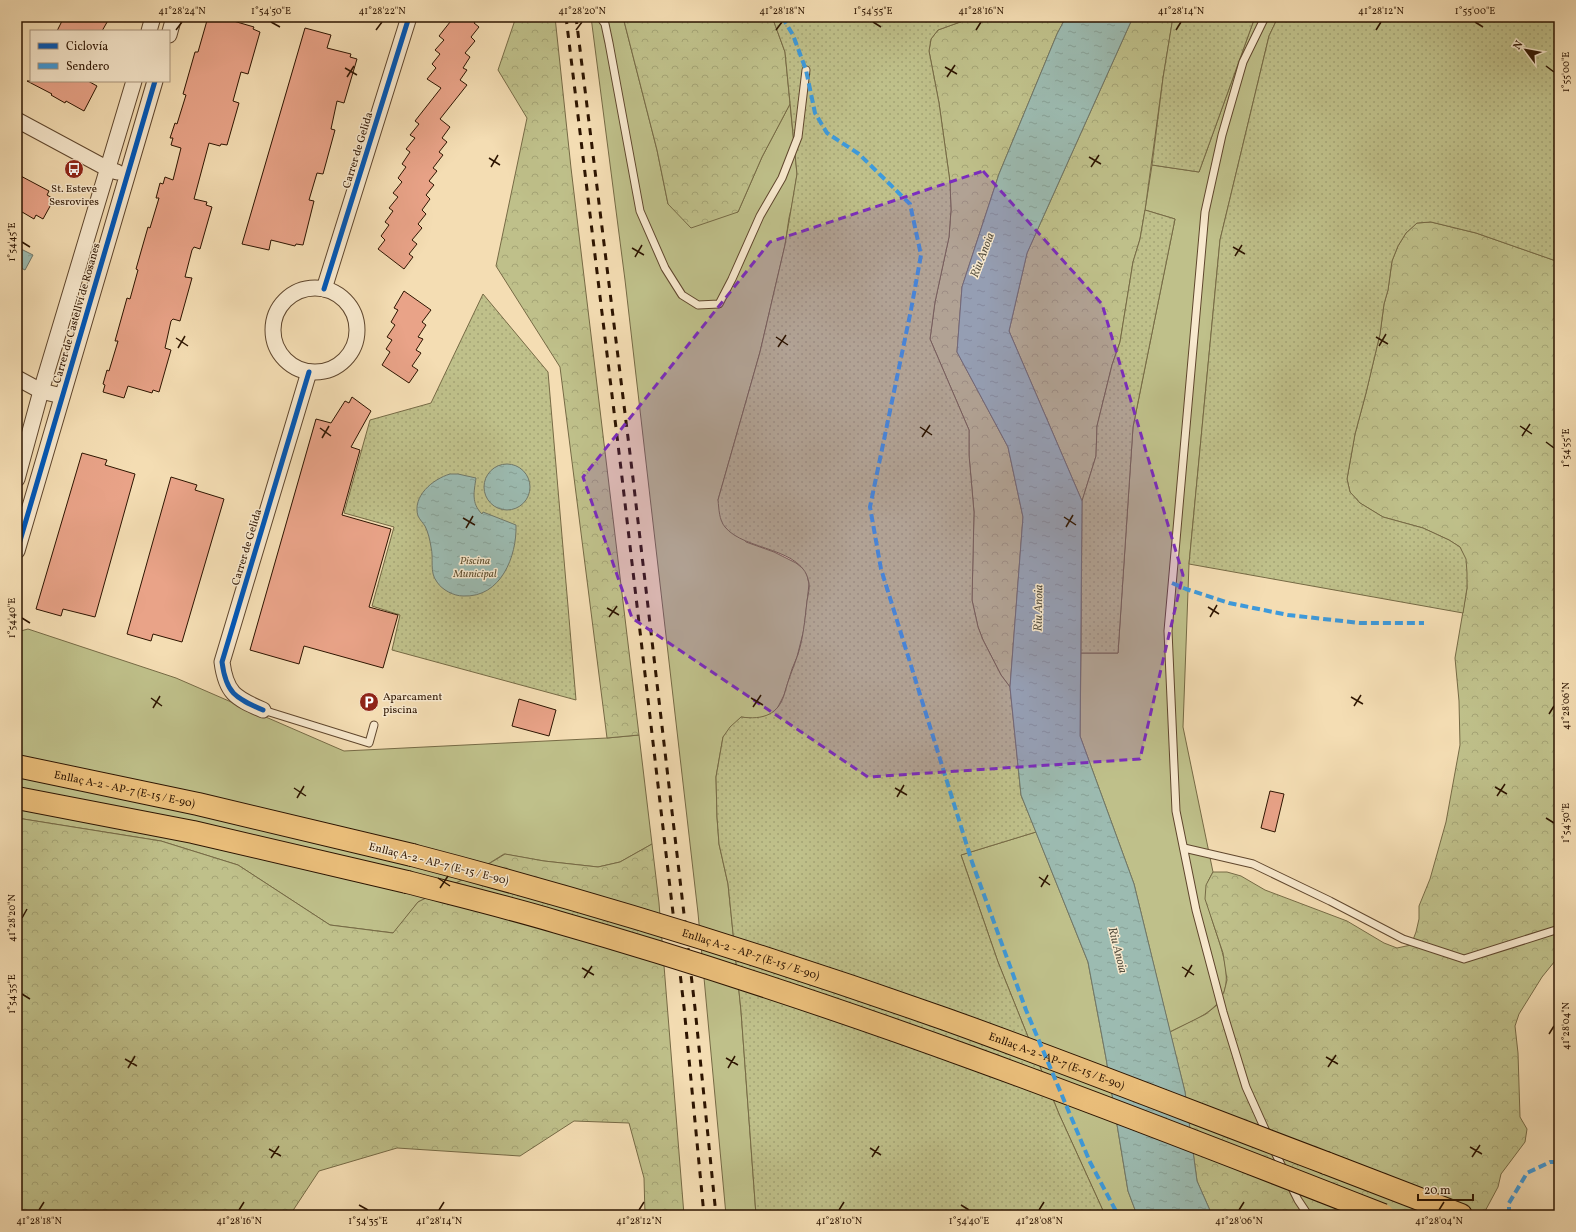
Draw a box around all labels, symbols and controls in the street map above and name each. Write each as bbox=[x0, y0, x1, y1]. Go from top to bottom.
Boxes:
text: 41°28'24"N bbox=[158, 4, 206, 18]
text: 1°54'50"E bbox=[251, 4, 291, 18]
text: 41°28'22"N bbox=[358, 4, 406, 18]
text: 41°28'20"N bbox=[558, 4, 606, 18]
text: 41°28'18"N bbox=[759, 4, 805, 18]
text: 1°54'55"E bbox=[853, 4, 893, 18]
text: 41°28'16"N bbox=[958, 4, 1004, 18]
text: 41°28'14"N bbox=[1158, 4, 1205, 18]
text: 41°28'12"N bbox=[1358, 4, 1404, 18]
text: 1°55'00"E bbox=[1455, 4, 1495, 18]
legend bbox=[30, 30, 170, 82]
north arrow bbox=[1506, 30, 1546, 70]
text: N bbox=[1510, 38, 1527, 53]
text: Ciclovía bbox=[66, 39, 108, 55]
text: 1°55'00"E bbox=[1559, 52, 1573, 92]
text: Sendero bbox=[66, 59, 109, 75]
street label: Carrer de Gelida bbox=[340, 110, 377, 190]
bus stop icon: St. Esteve Sesrovires bbox=[63, 158, 85, 180]
place label: St. Esteve Sesrovires bbox=[49, 182, 99, 210]
text: 1°54'45"E bbox=[5, 222, 19, 262]
water label: Riu Anoia bbox=[967, 230, 999, 280]
street label: Carrer de Castellví de Rosanes bbox=[50, 241, 105, 385]
text: 1°54'55"E bbox=[1559, 428, 1573, 468]
street label: Carrer de Gelida bbox=[229, 507, 266, 587]
park label: Piscina Municipal bbox=[452, 554, 497, 582]
water label: Riu Anoia bbox=[1031, 584, 1047, 632]
text: 1°54'40"E bbox=[5, 598, 19, 638]
text: 41°28'06"N bbox=[1559, 682, 1573, 730]
place label: Aparcament piscina bbox=[383, 690, 443, 718]
parking icon: Aparcament piscina bbox=[358, 691, 380, 713]
street label: Enllaç A-2 - AP-7 (E-15 / E-90) bbox=[52, 768, 196, 812]
text: 1°54'50"E bbox=[1559, 803, 1573, 843]
street label: Enllaç A-2 - AP-7 (E-15 / E-90) bbox=[367, 840, 510, 889]
text: 41°28'20"N bbox=[5, 894, 19, 942]
street label: Enllaç A-2 - AP-7 (E-15 / E-90) bbox=[680, 926, 821, 984]
water label: Riu Anoia bbox=[1104, 926, 1131, 975]
text: 1°54'35"E bbox=[5, 974, 19, 1014]
text: 41°28'04"N bbox=[1559, 1001, 1573, 1050]
street label: Enllaç A-2 - AP-7 (E-15 / E-90) bbox=[986, 1030, 1126, 1094]
scale bar bbox=[1418, 1176, 1473, 1202]
text: 20 m bbox=[1424, 1183, 1451, 1199]
text: 41°28'18"N bbox=[16, 1214, 62, 1228]
text: 41°28'16"N bbox=[216, 1214, 262, 1228]
text: 1°54'35"E bbox=[348, 1214, 388, 1228]
text: 41°28'14"N bbox=[416, 1214, 463, 1228]
text: 41°28'12"N bbox=[616, 1214, 662, 1228]
text: 41°28'10"N bbox=[816, 1214, 863, 1228]
text: 1°54'40"E bbox=[949, 1214, 989, 1228]
text: 41°28'08"N bbox=[1015, 1214, 1063, 1228]
text: 41°28'06"N bbox=[1215, 1214, 1263, 1228]
text: 41°28'04"N bbox=[1415, 1214, 1464, 1228]

